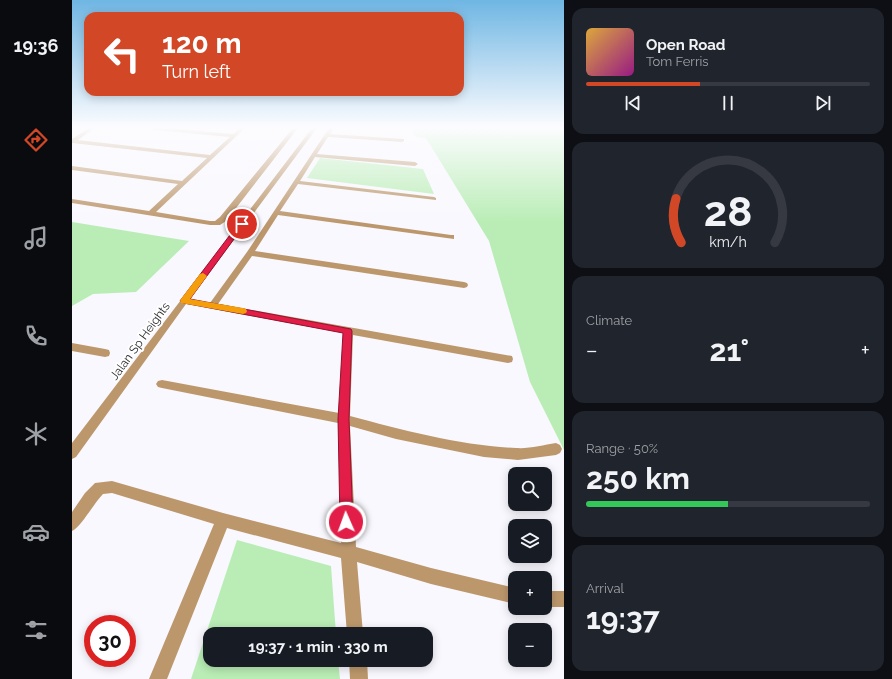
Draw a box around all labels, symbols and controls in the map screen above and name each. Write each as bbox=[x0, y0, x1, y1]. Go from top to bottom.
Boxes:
text: 120 m bbox=[162, 27, 242, 60]
icon: left bbox=[96, 28, 148, 80]
text: 19:36 bbox=[14, 35, 58, 56]
text: Open Road bbox=[646, 36, 726, 54]
text: Tom Ferris bbox=[646, 54, 709, 69]
text: Turn left bbox=[162, 61, 231, 82]
icon: previous bbox=[622, 92, 644, 114]
icon: pause bbox=[717, 92, 739, 114]
icon: next bbox=[812, 92, 834, 114]
icon: directions bbox=[22, 126, 50, 154]
text: 28 bbox=[704, 187, 752, 236]
pin bbox=[225, 207, 259, 241]
icon: arrive bbox=[231, 213, 253, 235]
icon: music bbox=[22, 224, 50, 252]
text: km/h bbox=[709, 234, 747, 250]
street label: Jalan Sp Heights bbox=[107, 299, 173, 382]
text: Climate bbox=[586, 313, 632, 328]
icon: phone bbox=[22, 322, 50, 350]
text: 21° bbox=[710, 333, 749, 368]
text: − bbox=[586, 337, 598, 363]
text: + bbox=[861, 337, 870, 363]
icon: climate bbox=[22, 420, 50, 448]
text: Range · 50% bbox=[586, 441, 658, 456]
text: 250 km bbox=[586, 461, 690, 496]
map controls bbox=[508, 467, 552, 667]
button: search bbox=[508, 467, 552, 511]
position arrow bbox=[325, 501, 367, 543]
icon: car bbox=[22, 518, 50, 546]
button: layers bbox=[508, 519, 552, 563]
button: + bbox=[508, 571, 552, 615]
text: Arrival bbox=[586, 581, 624, 596]
text: 19:37 bbox=[586, 601, 659, 636]
speed limit sign: 30 bbox=[84, 615, 136, 667]
icon: filters bbox=[22, 616, 50, 644]
button: − bbox=[508, 623, 552, 667]
text: 19:37 · 1 min · 330 m bbox=[248, 638, 388, 656]

